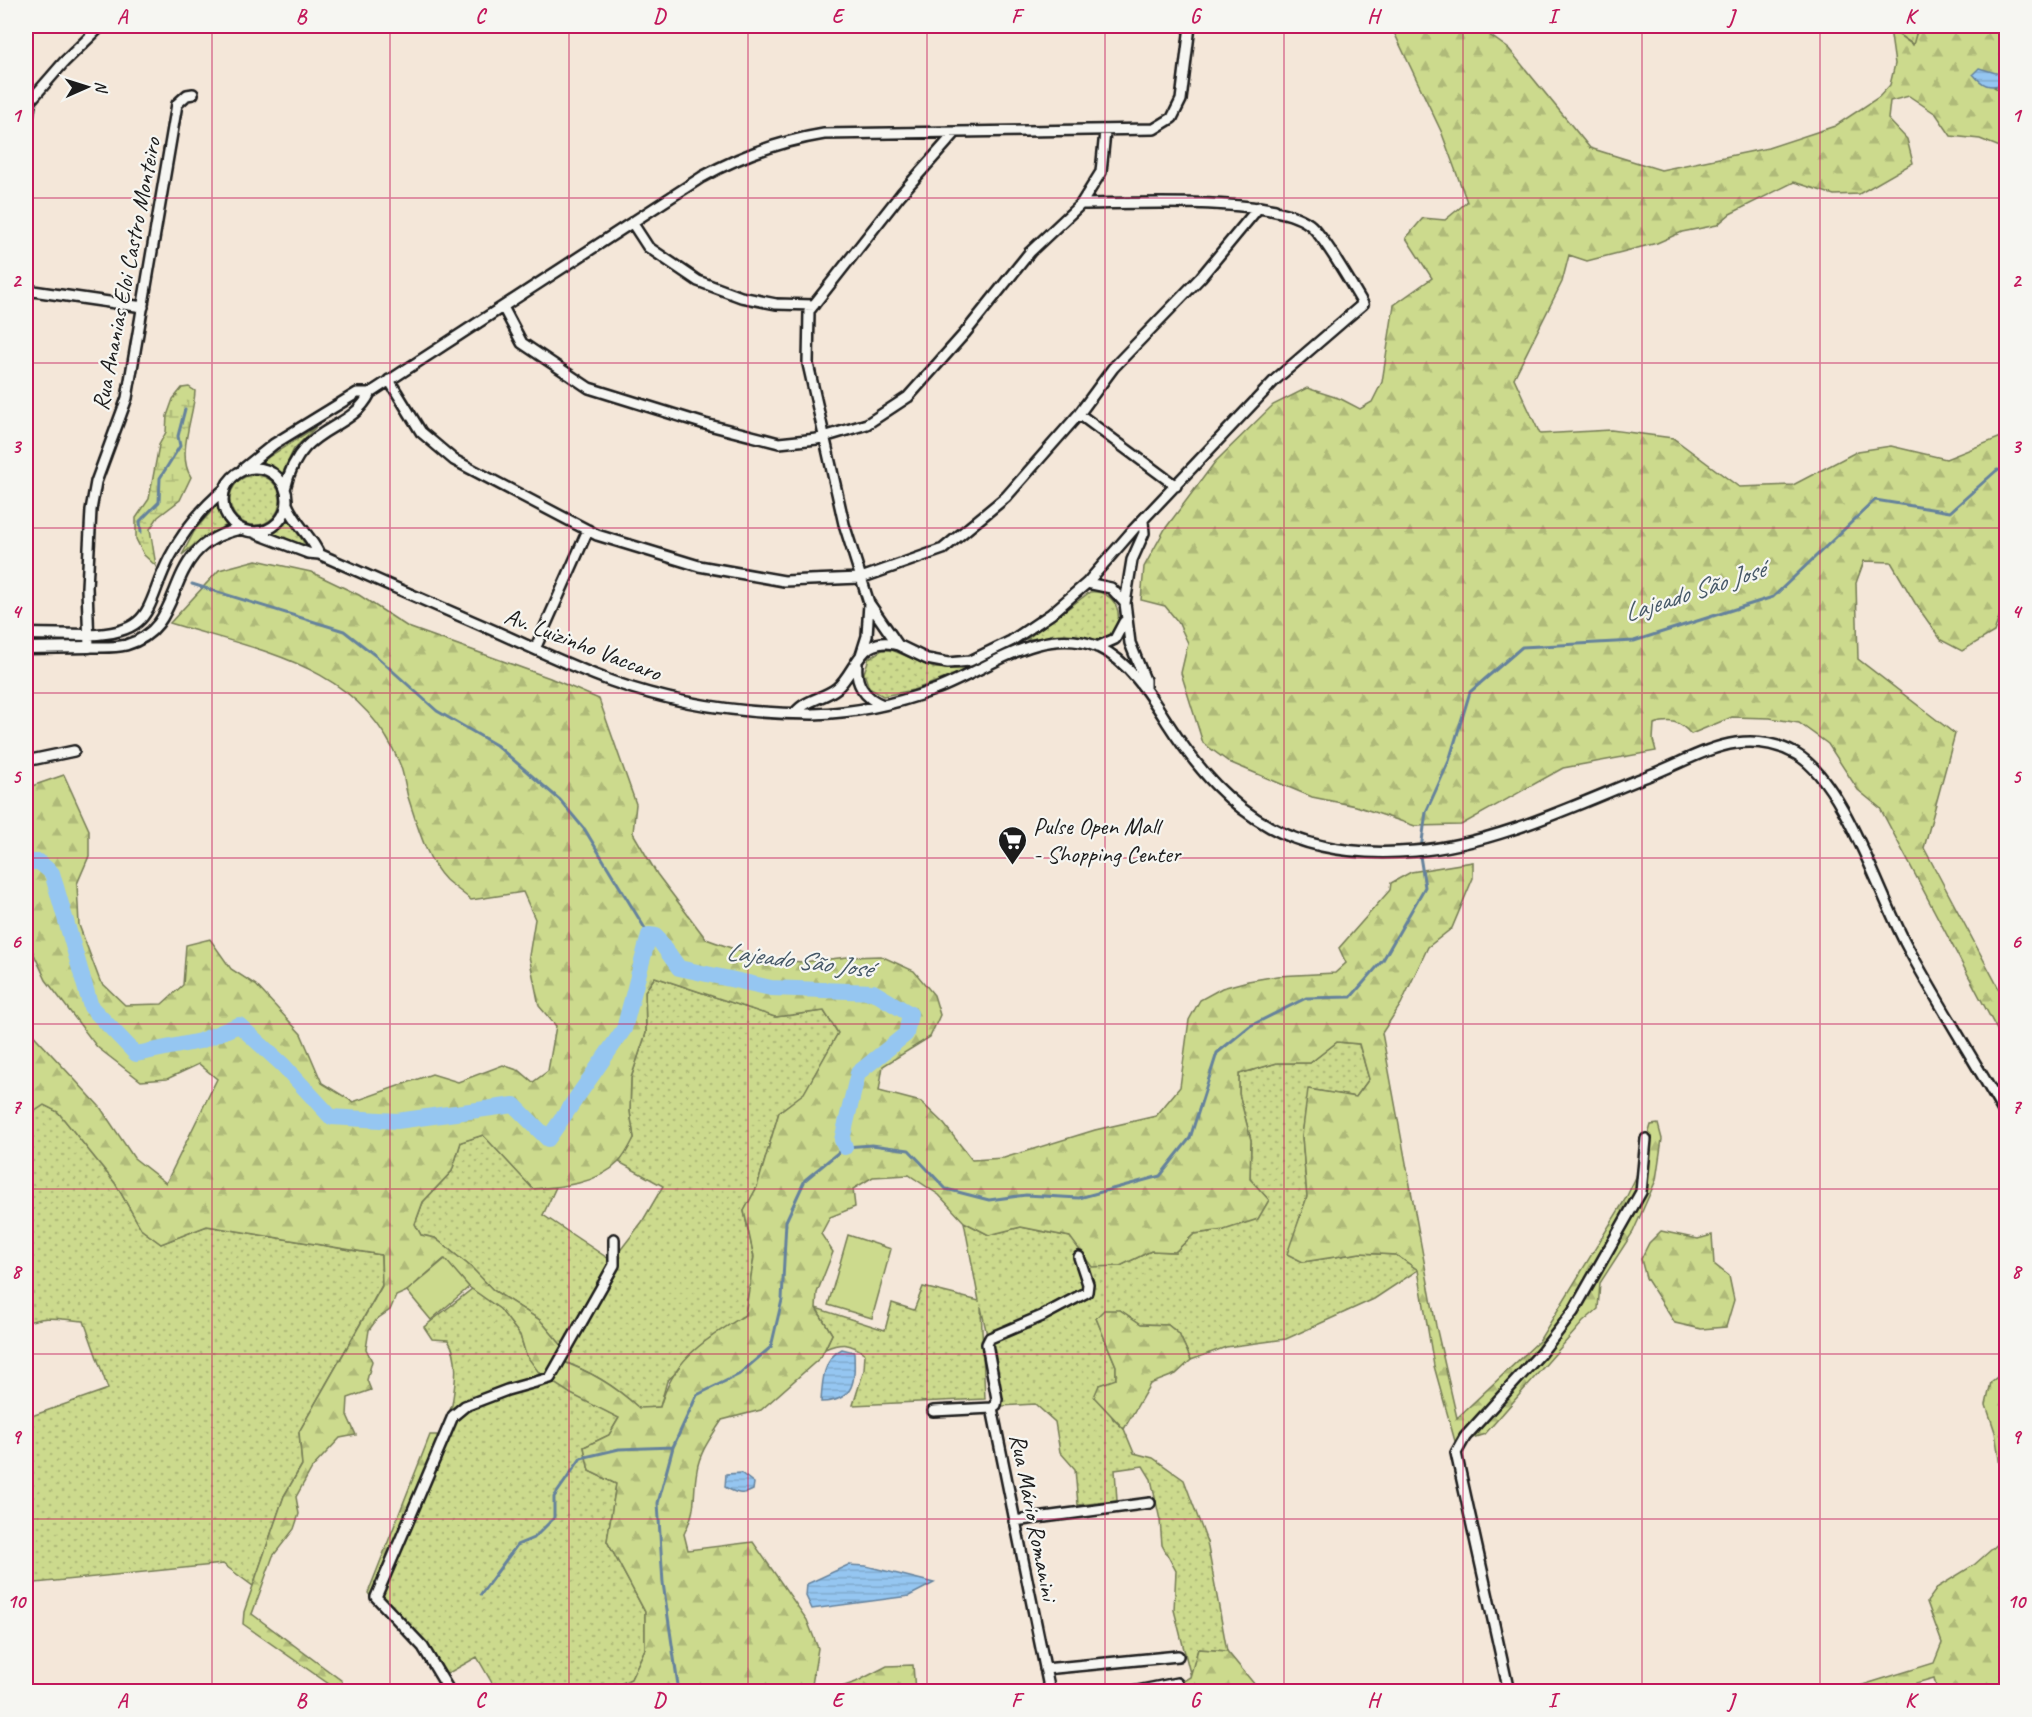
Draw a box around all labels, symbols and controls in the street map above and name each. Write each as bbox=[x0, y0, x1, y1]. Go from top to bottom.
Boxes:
text: A bbox=[117, 4, 129, 29]
text: B bbox=[296, 4, 308, 29]
text: C bbox=[475, 4, 487, 29]
text: D bbox=[653, 4, 667, 29]
text: E bbox=[832, 4, 846, 29]
text: F bbox=[1011, 4, 1025, 29]
text: G bbox=[1190, 4, 1203, 29]
text: H bbox=[1367, 4, 1382, 29]
text: I bbox=[1548, 4, 1561, 29]
text: J bbox=[1726, 4, 1738, 29]
text: K bbox=[1905, 4, 1919, 29]
north arrow bbox=[57, 57, 117, 117]
text: N bbox=[91, 81, 111, 95]
text: 1 bbox=[12, 103, 23, 128]
text: 1 bbox=[2012, 103, 2023, 128]
street label: Rua Ananias Eloi Castro Monteiro bbox=[85, 134, 167, 413]
text: 2 bbox=[12, 268, 23, 293]
text: 2 bbox=[2012, 268, 2023, 293]
text: 3 bbox=[12, 434, 23, 459]
text: 3 bbox=[2012, 434, 2023, 459]
water label: Lajeado São José bbox=[1619, 550, 1776, 629]
text: 4 bbox=[12, 599, 24, 624]
text: 4 bbox=[2012, 599, 2024, 624]
street label: Av. Luizinho Vaccaro bbox=[501, 600, 667, 688]
text: 5 bbox=[12, 764, 23, 789]
text: 5 bbox=[2012, 764, 2023, 789]
place label: Pulse Open Mall - Shopping Center bbox=[1033, 811, 1183, 869]
supermarket icon: Pulse Open Mall - Shopping Center bbox=[996, 824, 1028, 866]
text: 6 bbox=[11, 929, 22, 954]
text: 6 bbox=[2011, 929, 2022, 954]
water label: Lajeado São José bbox=[724, 935, 881, 986]
text: 7 bbox=[12, 1094, 23, 1119]
text: 7 bbox=[2012, 1094, 2023, 1119]
text: 8 bbox=[12, 1259, 24, 1284]
text: 8 bbox=[2012, 1259, 2024, 1284]
text: 9 bbox=[12, 1424, 23, 1449]
text: 9 bbox=[2012, 1424, 2023, 1449]
street label: Rua Mário Romanini bbox=[1003, 1431, 1065, 1606]
text: 10 bbox=[7, 1589, 27, 1614]
text: 10 bbox=[2007, 1589, 2027, 1614]
text: A bbox=[117, 1688, 129, 1713]
text: B bbox=[296, 1688, 308, 1713]
text: C bbox=[475, 1688, 487, 1713]
text: D bbox=[653, 1688, 667, 1713]
text: E bbox=[832, 1688, 846, 1713]
text: F bbox=[1011, 1688, 1025, 1713]
text: G bbox=[1190, 1688, 1203, 1713]
text: H bbox=[1367, 1688, 1382, 1713]
text: I bbox=[1548, 1688, 1561, 1713]
text: J bbox=[1726, 1688, 1738, 1713]
text: K bbox=[1905, 1688, 1919, 1713]

